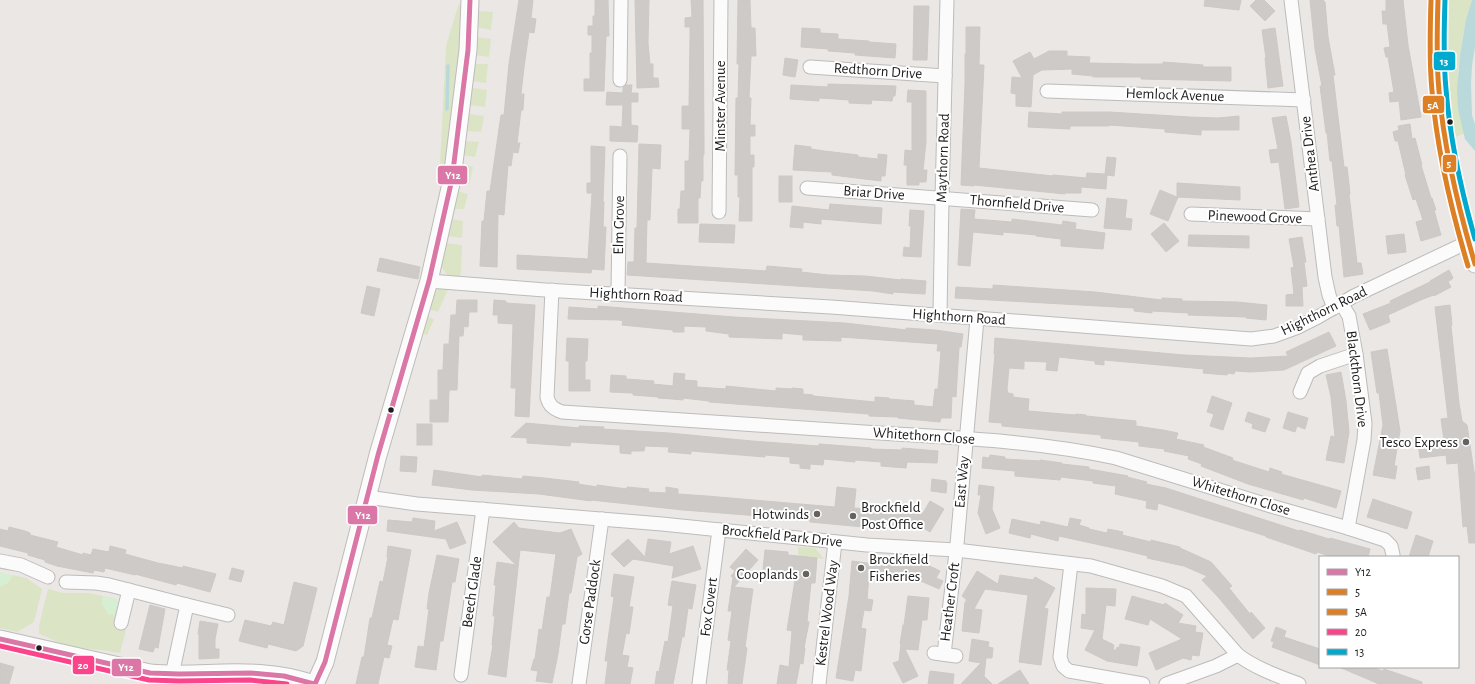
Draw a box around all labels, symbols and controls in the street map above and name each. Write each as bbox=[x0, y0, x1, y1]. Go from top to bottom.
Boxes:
line badge: 13 bbox=[1433, 51, 1456, 71]
text: 13 bbox=[1440, 56, 1449, 67]
street label: Minster Avenue bbox=[713, 60, 728, 152]
street label: Redthorn Drive bbox=[833, 60, 923, 82]
street label: Hemlock Avenue bbox=[1125, 86, 1225, 104]
line badge: 5A bbox=[1422, 95, 1445, 114]
text: 5A bbox=[1427, 100, 1439, 111]
street label: Maythorn Road bbox=[934, 113, 952, 203]
street label: Anthea Drive bbox=[1298, 115, 1322, 193]
unlabelled marker bbox=[1445, 117, 1455, 127]
line badge: 5 bbox=[1442, 154, 1457, 173]
text: 5 bbox=[1447, 158, 1452, 169]
line badge: Y12 bbox=[437, 165, 468, 185]
text: Y12 bbox=[445, 170, 461, 181]
street label: Briar Drive bbox=[843, 183, 905, 203]
street label: Thornfield Drive bbox=[969, 192, 1065, 216]
street label: Elm Grove bbox=[611, 195, 627, 255]
street label: Pinewood Grove bbox=[1207, 208, 1303, 226]
street label: Highthorn Road bbox=[1279, 284, 1370, 338]
street label: Highthorn Road bbox=[589, 285, 683, 305]
street label: Highthorn Road bbox=[912, 306, 1006, 328]
street label: Blackthorn Drive bbox=[1344, 330, 1370, 428]
unlabelled marker bbox=[386, 405, 396, 415]
street label: Whitethorn Close bbox=[872, 425, 976, 447]
place label: Tesco Express bbox=[1379, 435, 1458, 450]
marker: Tesco Express bbox=[1461, 437, 1471, 447]
street label: East Way bbox=[952, 455, 972, 509]
street label: Whitethorn Close bbox=[1190, 474, 1292, 518]
place label: Brockfield Post Office bbox=[861, 500, 924, 532]
line badge: Y12 bbox=[347, 505, 378, 525]
place label: Hotwinds bbox=[752, 507, 809, 522]
marker: Hotwinds bbox=[812, 509, 822, 519]
text: Y12 bbox=[355, 510, 371, 521]
marker: Brockfield Post Office bbox=[848, 511, 858, 521]
street label: Brockfield Park Drive bbox=[721, 522, 843, 550]
place label: Brockfield Fisheries bbox=[869, 552, 929, 584]
street label: Beech Glade bbox=[460, 555, 484, 629]
legend bbox=[1319, 556, 1459, 668]
street label: Gorse Paddock bbox=[577, 558, 603, 645]
street label: Kestrel Wood Way bbox=[813, 559, 841, 667]
street label: Heather Croft bbox=[938, 561, 962, 642]
marker: Brockfield Fisheries bbox=[856, 563, 866, 573]
text: Y12 bbox=[1355, 566, 1371, 578]
place label: Cooplands bbox=[737, 567, 798, 582]
marker: Cooplands bbox=[801, 569, 811, 579]
street label: Fox Covert bbox=[698, 576, 720, 637]
text: 5 bbox=[1355, 586, 1360, 598]
text: 5A bbox=[1355, 606, 1367, 618]
text: 20 bbox=[1355, 626, 1367, 638]
unlabelled marker bbox=[34, 643, 44, 653]
text: 13 bbox=[1355, 646, 1364, 658]
line badge: 20 bbox=[72, 655, 95, 675]
line badge: Y12 bbox=[111, 658, 142, 677]
text: 20 bbox=[78, 660, 89, 671]
text: Y12 bbox=[118, 662, 134, 673]

